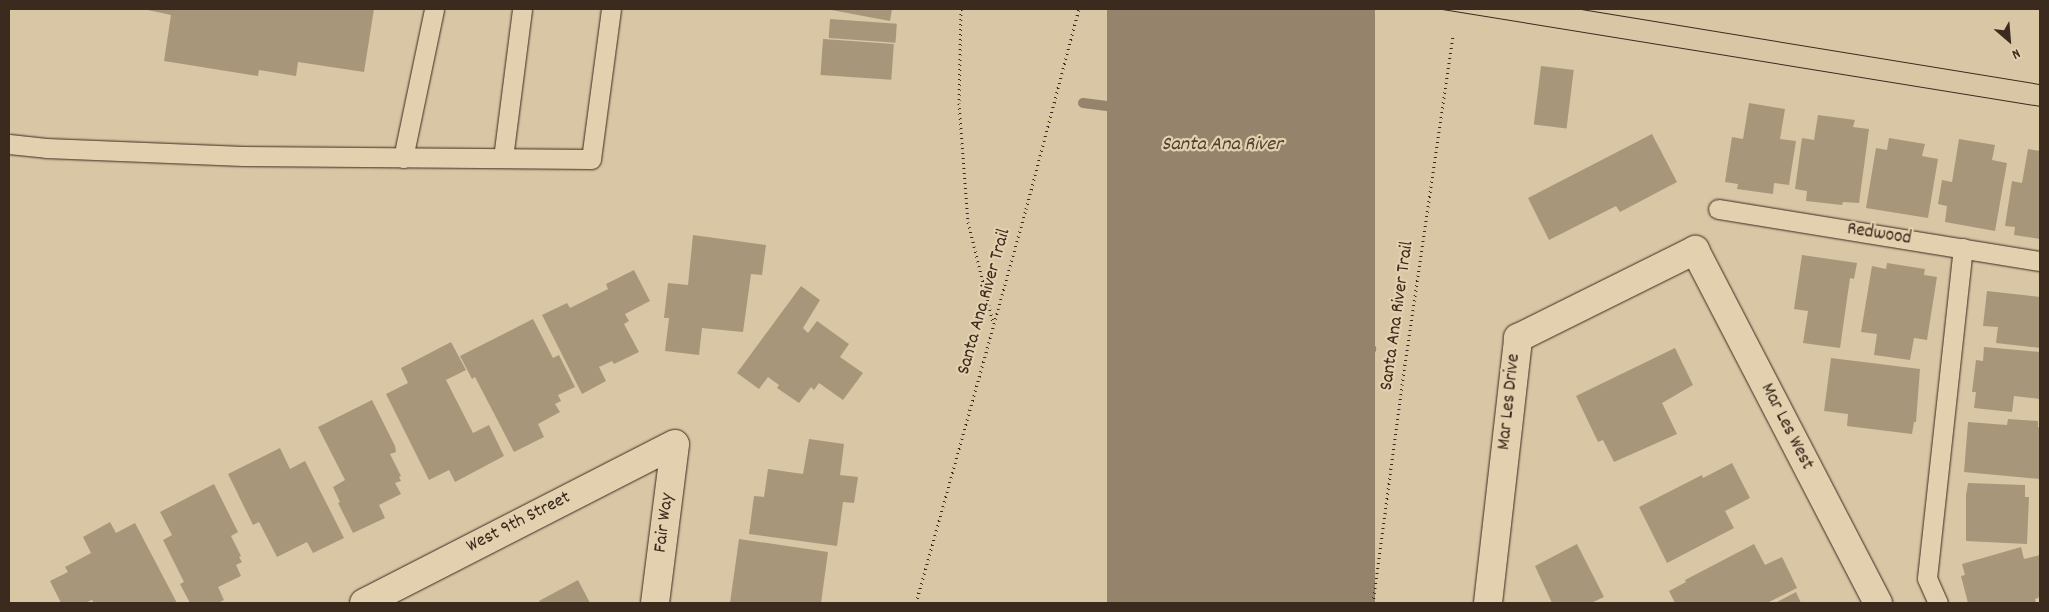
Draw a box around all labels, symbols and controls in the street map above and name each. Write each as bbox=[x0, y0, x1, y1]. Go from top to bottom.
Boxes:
north arrow bbox=[1984, 15, 2034, 65]
text: N bbox=[2008, 43, 2023, 64]
water label: Santa Ana River bbox=[1162, 133, 1282, 157]
street label: Redwood bbox=[1845, 219, 1913, 251]
street label: Santa Ana River Trail bbox=[953, 226, 1017, 378]
street label: Santa Ana River Trail bbox=[1376, 240, 1420, 392]
street label: Mar Les Drive bbox=[1494, 353, 1526, 451]
street label: Mar Les West bbox=[1754, 380, 1818, 474]
street label: West 9th Street bbox=[463, 487, 575, 559]
street label: Fair Way bbox=[650, 492, 680, 554]

